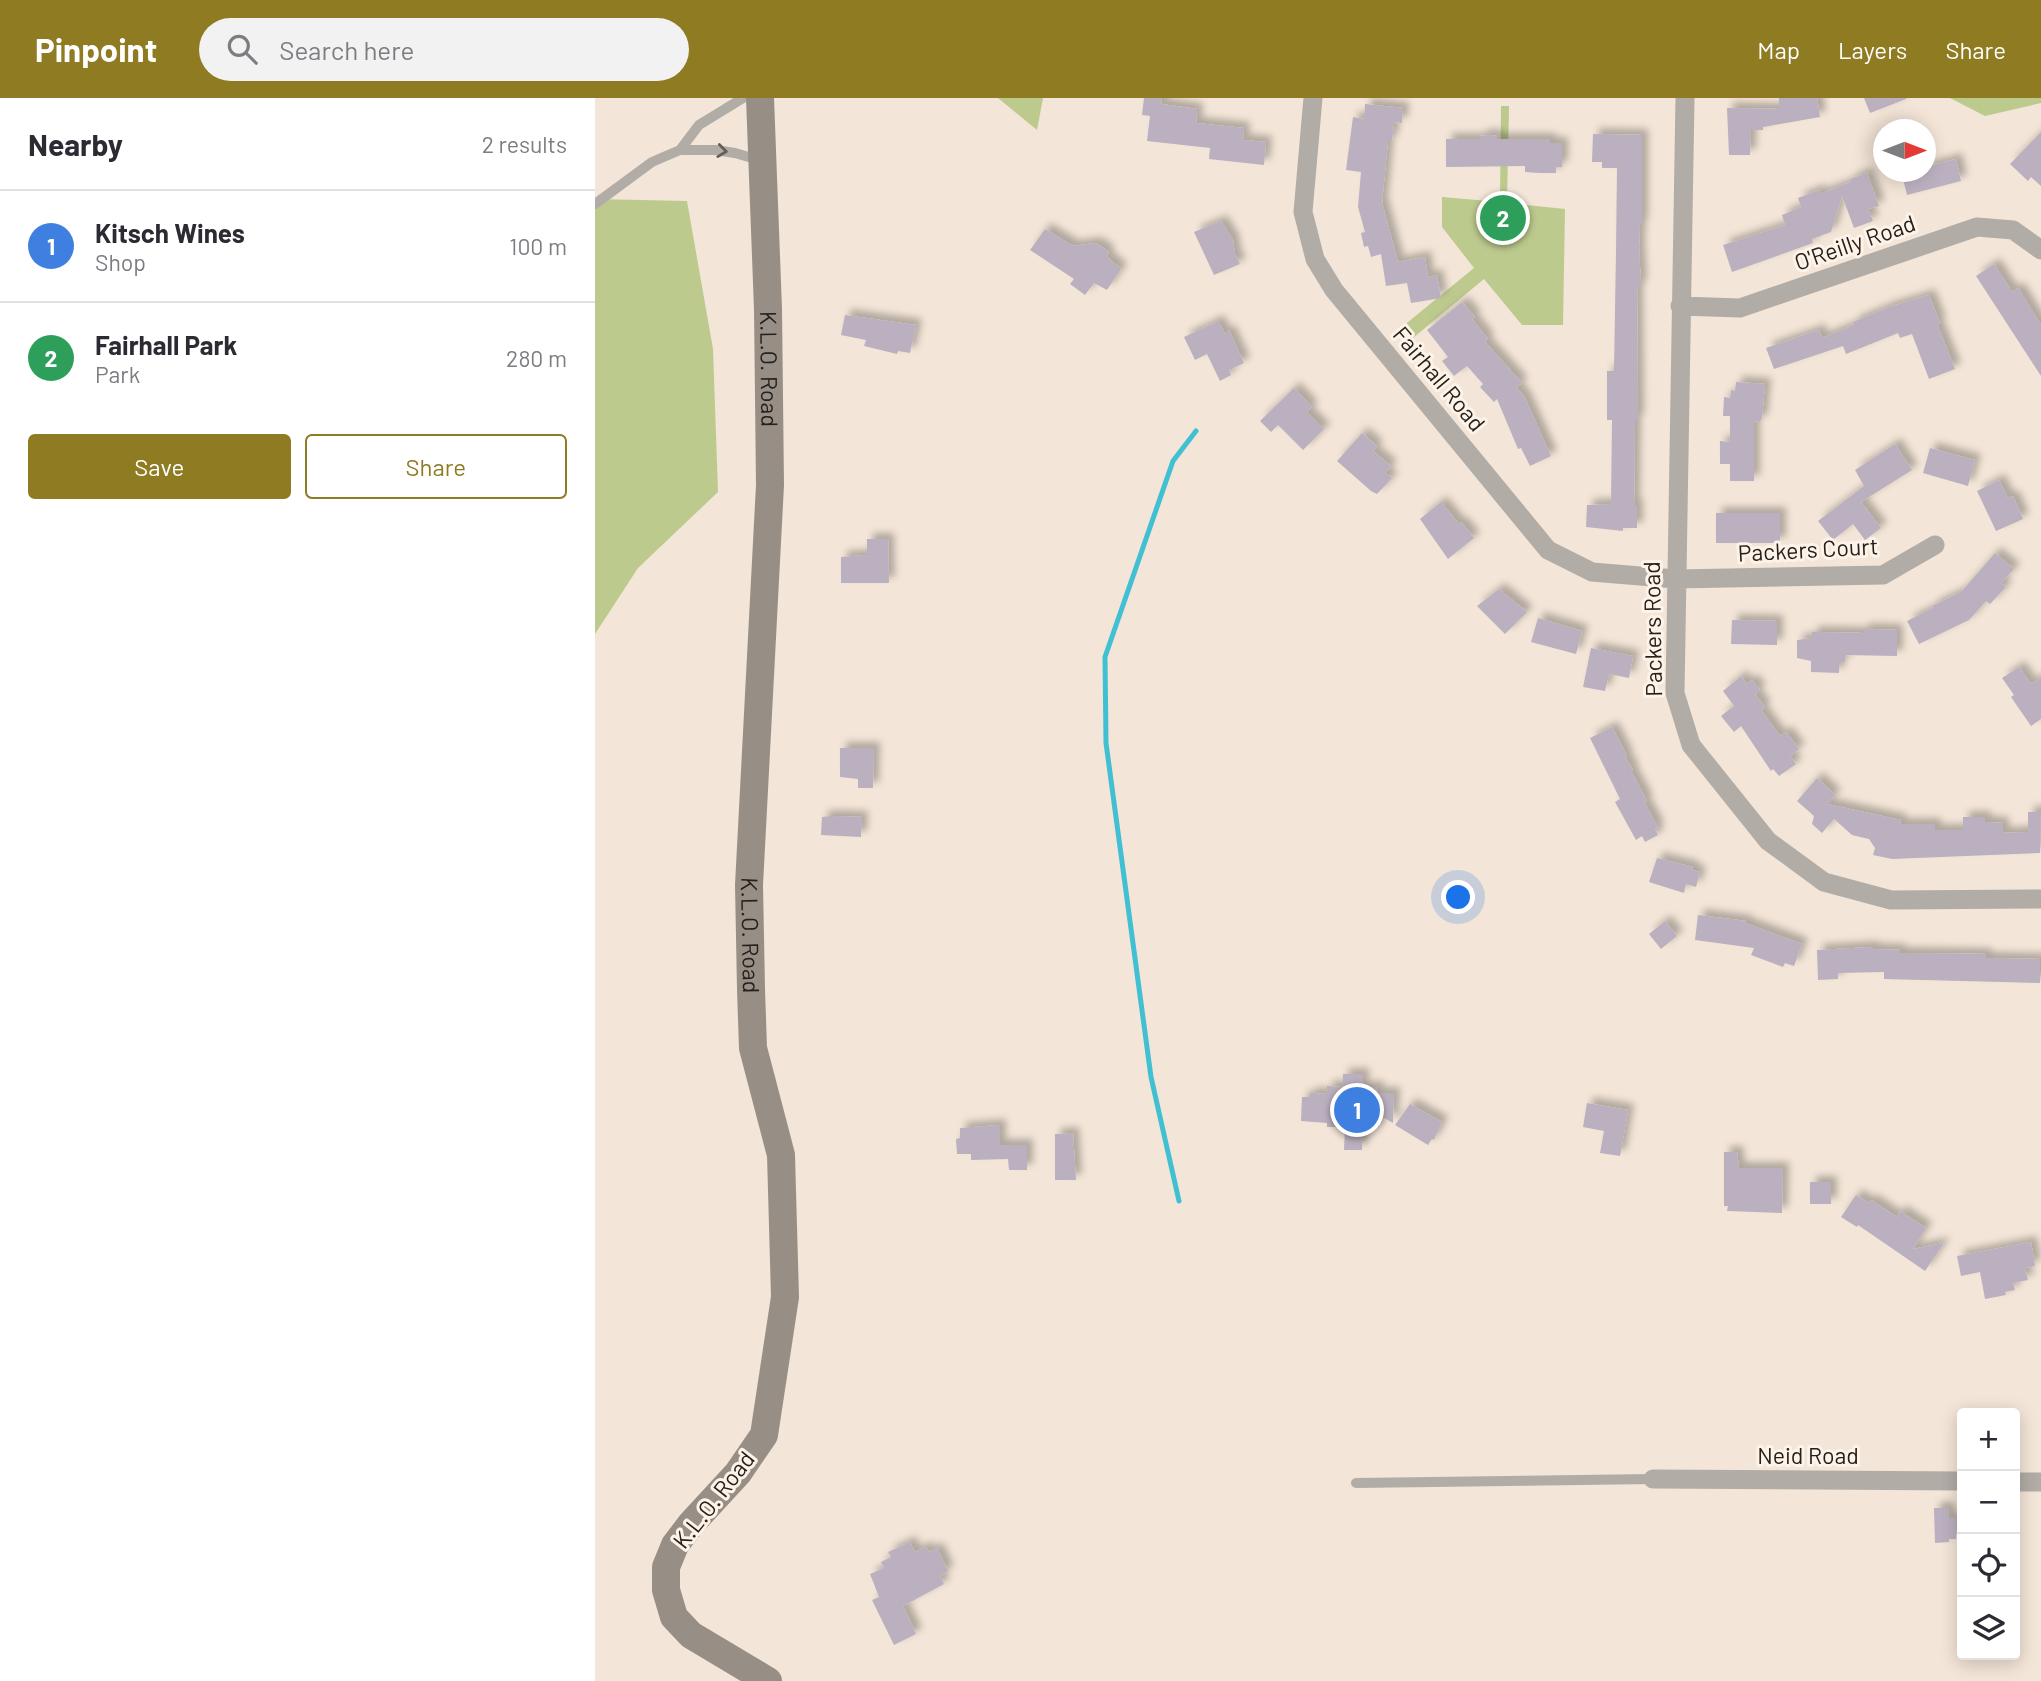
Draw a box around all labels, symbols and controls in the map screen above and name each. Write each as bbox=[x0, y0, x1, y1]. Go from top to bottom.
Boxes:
search box bbox=[199, 18, 689, 81]
text: Pinpoint bbox=[35, 29, 157, 69]
icon: search bbox=[223, 30, 261, 68]
text: Search here bbox=[279, 34, 414, 65]
text: Map bbox=[1757, 35, 1800, 64]
text: Layers bbox=[1838, 35, 1907, 64]
text: Share bbox=[1945, 35, 2006, 64]
north arrow bbox=[1873, 119, 1936, 182]
text: Nearby bbox=[28, 126, 123, 162]
text: 2 results bbox=[482, 130, 567, 158]
one-way arrow bbox=[716, 144, 728, 159]
pin: 2 bbox=[1480, 192, 1526, 244]
street label: O'Reilly Road bbox=[1790, 208, 1919, 276]
text: Kitsch Wines bbox=[95, 217, 245, 248]
text: 1 bbox=[47, 232, 55, 260]
text: 100 m bbox=[509, 232, 567, 260]
text: Shop bbox=[95, 248, 146, 276]
street label: K.L.O. Road bbox=[755, 311, 784, 427]
street label: Fairhall Road bbox=[1388, 320, 1492, 437]
text: Fairhall Park bbox=[95, 329, 237, 360]
text: 2 bbox=[45, 344, 57, 372]
text: 280 m bbox=[506, 344, 567, 372]
text: Park bbox=[95, 360, 140, 388]
button: Save bbox=[28, 434, 291, 499]
button: Share bbox=[305, 434, 567, 499]
street label: Packers Court bbox=[1737, 531, 1879, 567]
street label: Packers Road bbox=[1637, 561, 1667, 697]
street label: K.L.O. Road bbox=[736, 877, 766, 994]
your location bbox=[1441, 880, 1475, 914]
pin: 1 bbox=[1334, 1084, 1380, 1136]
map controls bbox=[1957, 1408, 2020, 1660]
button: + bbox=[1957, 1408, 2020, 1471]
street label: Neid Road bbox=[1757, 1441, 1859, 1469]
street label: K.L.O. Road bbox=[667, 1445, 760, 1554]
button: − bbox=[1957, 1471, 2020, 1534]
button: locate bbox=[1957, 1534, 2020, 1597]
button: layers bbox=[1957, 1597, 2020, 1660]

